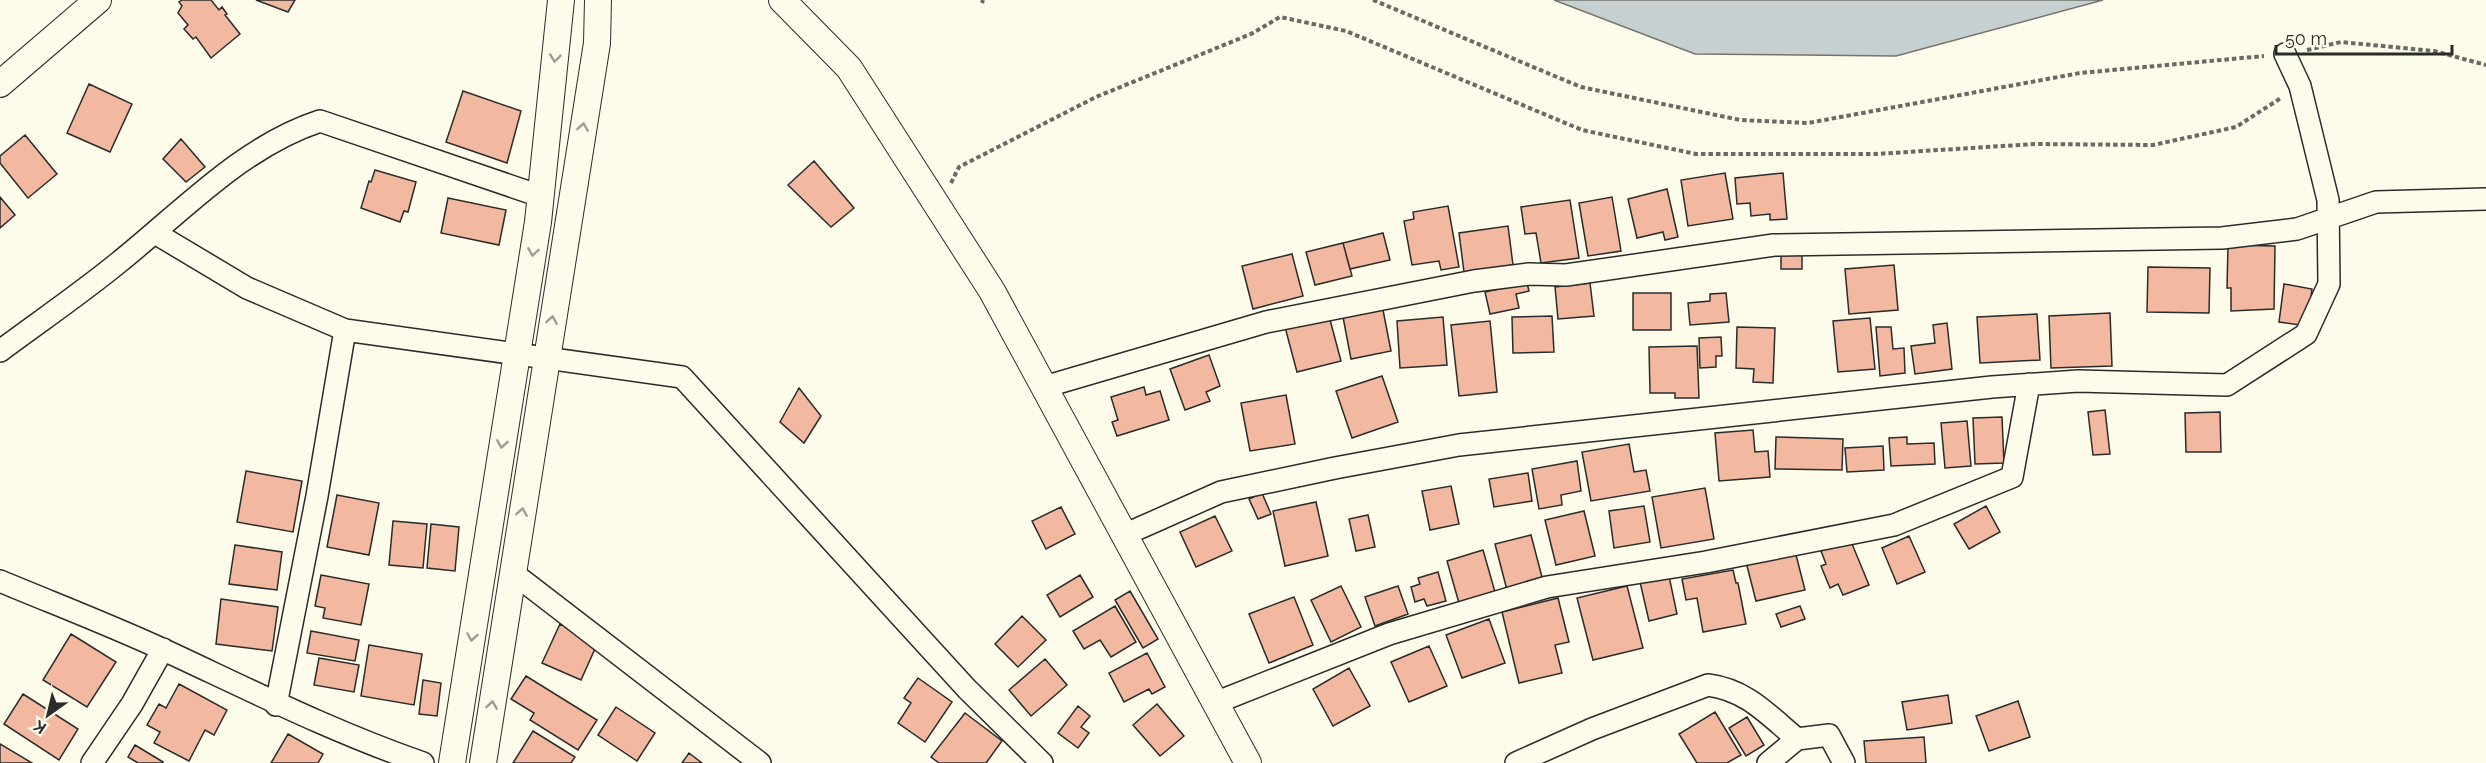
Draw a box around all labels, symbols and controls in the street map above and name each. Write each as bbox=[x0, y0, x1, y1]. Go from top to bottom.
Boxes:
scale bar bbox=[2276, 18, 2452, 56]
text: 50 m bbox=[2285, 28, 2327, 49]
one-way arrow bbox=[549, 54, 562, 63]
one-way arrow bbox=[577, 123, 589, 132]
one-way arrow bbox=[527, 247, 540, 257]
one-way arrow bbox=[546, 315, 558, 324]
one-way arrow bbox=[497, 440, 509, 449]
one-way arrow bbox=[515, 508, 528, 518]
one-way arrow bbox=[466, 632, 478, 642]
north arrow bbox=[18, 685, 78, 745]
one-way arrow bbox=[486, 701, 498, 710]
text: K bbox=[30, 716, 50, 738]

